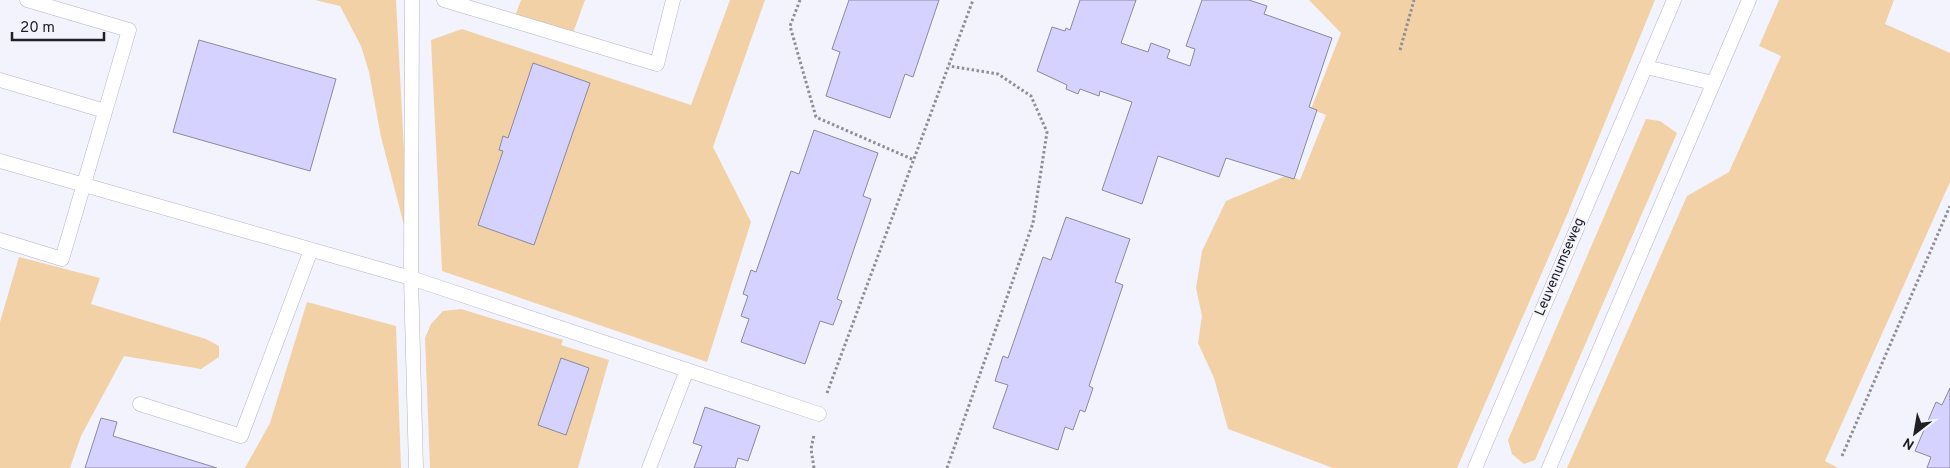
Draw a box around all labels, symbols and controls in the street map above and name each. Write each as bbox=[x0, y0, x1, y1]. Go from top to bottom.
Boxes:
scale bar bbox=[12, 10, 105, 42]
text: 20 m bbox=[20, 19, 55, 38]
street label: Leuvenumseweg bbox=[1532, 215, 1588, 319]
north arrow bbox=[1890, 408, 1940, 458]
text: N bbox=[1900, 433, 1918, 453]

